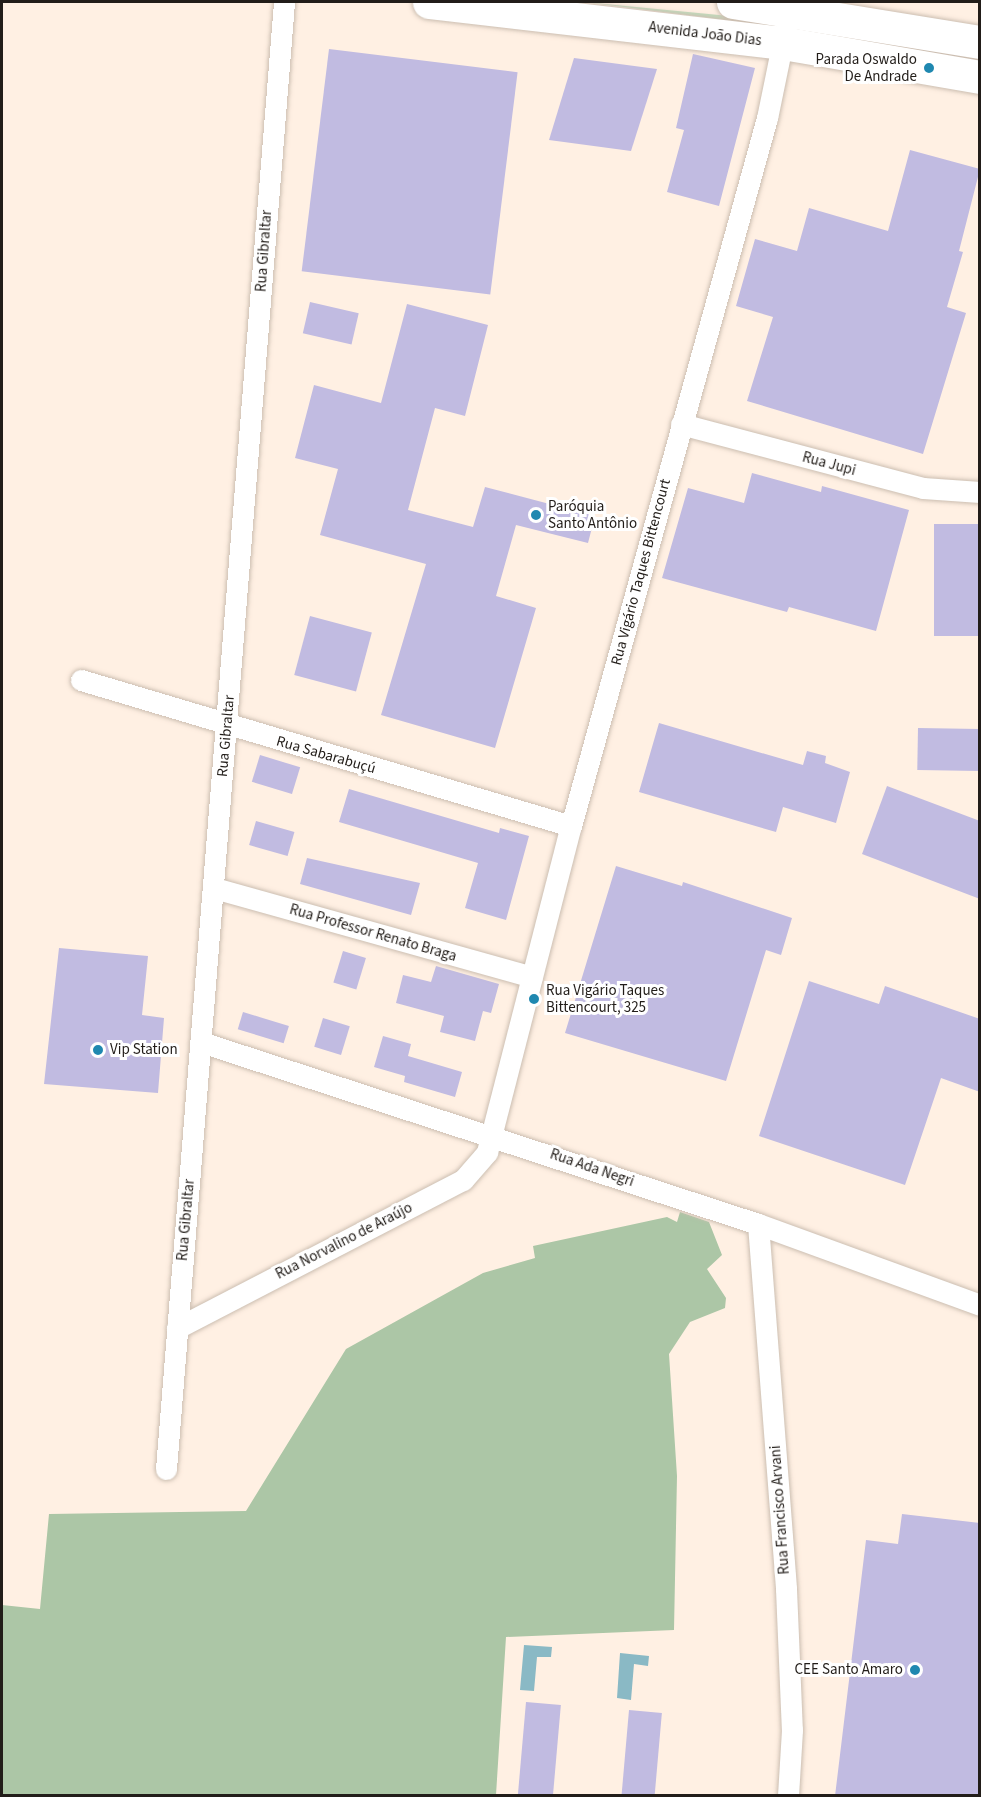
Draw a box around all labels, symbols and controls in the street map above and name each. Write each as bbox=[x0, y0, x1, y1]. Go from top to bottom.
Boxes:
street label: Avenida João Dias bbox=[647, 18, 763, 50]
place label: Parada Oswaldo De Andrade bbox=[816, 50, 917, 85]
marker: Parada Oswaldo De Andrade bbox=[922, 61, 936, 75]
street label: Rua Gibraltar bbox=[252, 209, 276, 293]
street label: Rua Jupi bbox=[800, 448, 858, 480]
street label: Rua Vigário Taques Bittencourt bbox=[607, 477, 675, 667]
place label: Paróquia Santo Antônio bbox=[548, 497, 637, 532]
marker: Paróquia Santo Antônio bbox=[529, 508, 543, 522]
street label: Rua Gibraltar bbox=[213, 694, 239, 778]
street label: Rua Sabarabuçú bbox=[274, 732, 378, 778]
street label: Rua Professor Renato Braga bbox=[287, 901, 459, 965]
place label: Rua Vigário Taques Bittencourt, 325 bbox=[546, 981, 664, 1016]
marker: Rua Vigário Taques Bittencourt, 325 bbox=[527, 992, 541, 1006]
place label: Vip Station bbox=[110, 1041, 178, 1059]
marker: Vip Station bbox=[91, 1043, 105, 1057]
street label: Rua Ada Negri bbox=[548, 1145, 636, 1191]
street label: Rua Gibraltar bbox=[173, 1178, 199, 1262]
street label: Rua Norvalino de Araújo bbox=[273, 1199, 415, 1283]
street label: Rua Francisco Arvani bbox=[767, 1445, 793, 1575]
place label: CEE Santo Amaro bbox=[795, 1661, 903, 1679]
marker: CEE Santo Amaro bbox=[908, 1663, 922, 1677]

